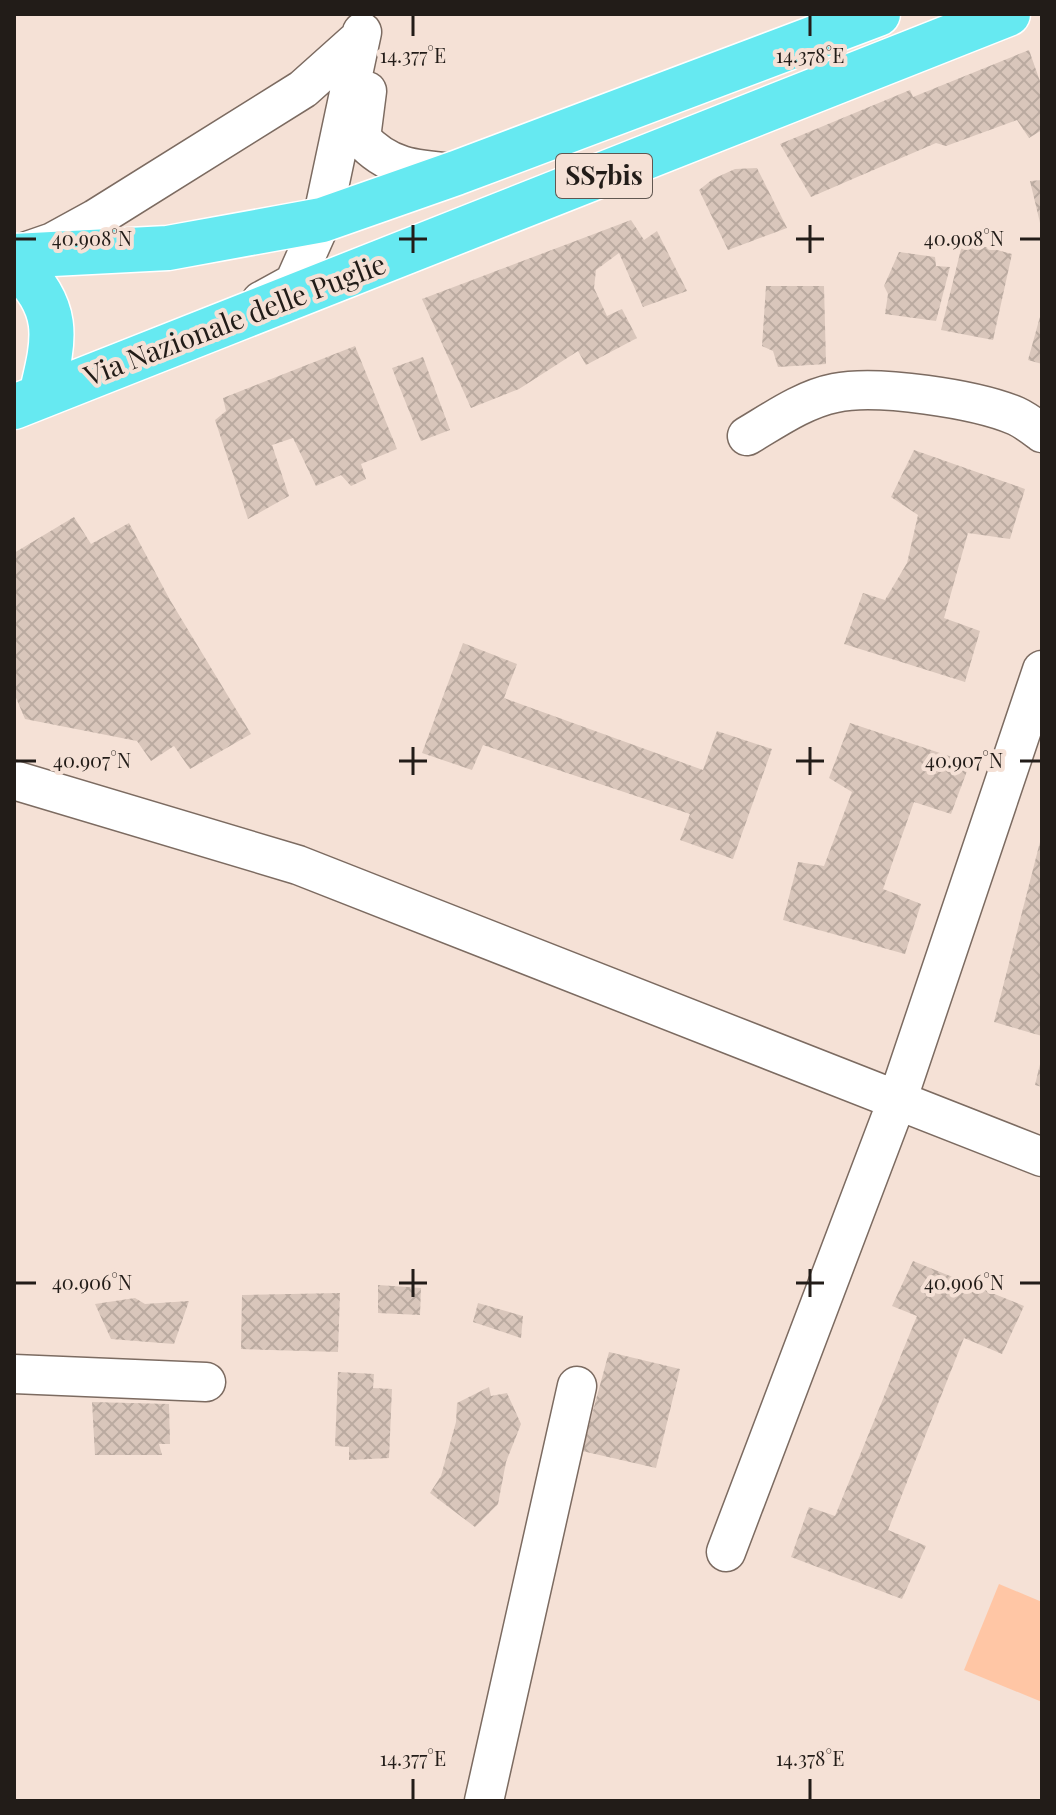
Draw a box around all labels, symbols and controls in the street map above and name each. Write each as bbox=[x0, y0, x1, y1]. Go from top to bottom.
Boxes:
text: 14.377°E bbox=[380, 41, 446, 68]
text: 14.378°E bbox=[776, 41, 844, 68]
road number: SS7bis bbox=[556, 154, 652, 198]
text: 40.908°N bbox=[52, 224, 132, 251]
text: 40.908°N bbox=[924, 224, 1004, 251]
street label: Via Nazionale delle Puglie bbox=[77, 244, 391, 394]
text: 40.907°N bbox=[53, 746, 131, 773]
text: 40.907°N bbox=[925, 746, 1003, 773]
text: 40.906°N bbox=[52, 1268, 132, 1295]
text: 40.906°N bbox=[924, 1268, 1004, 1295]
text: 14.377°E bbox=[380, 1744, 446, 1771]
text: 14.378°E bbox=[776, 1744, 844, 1771]

